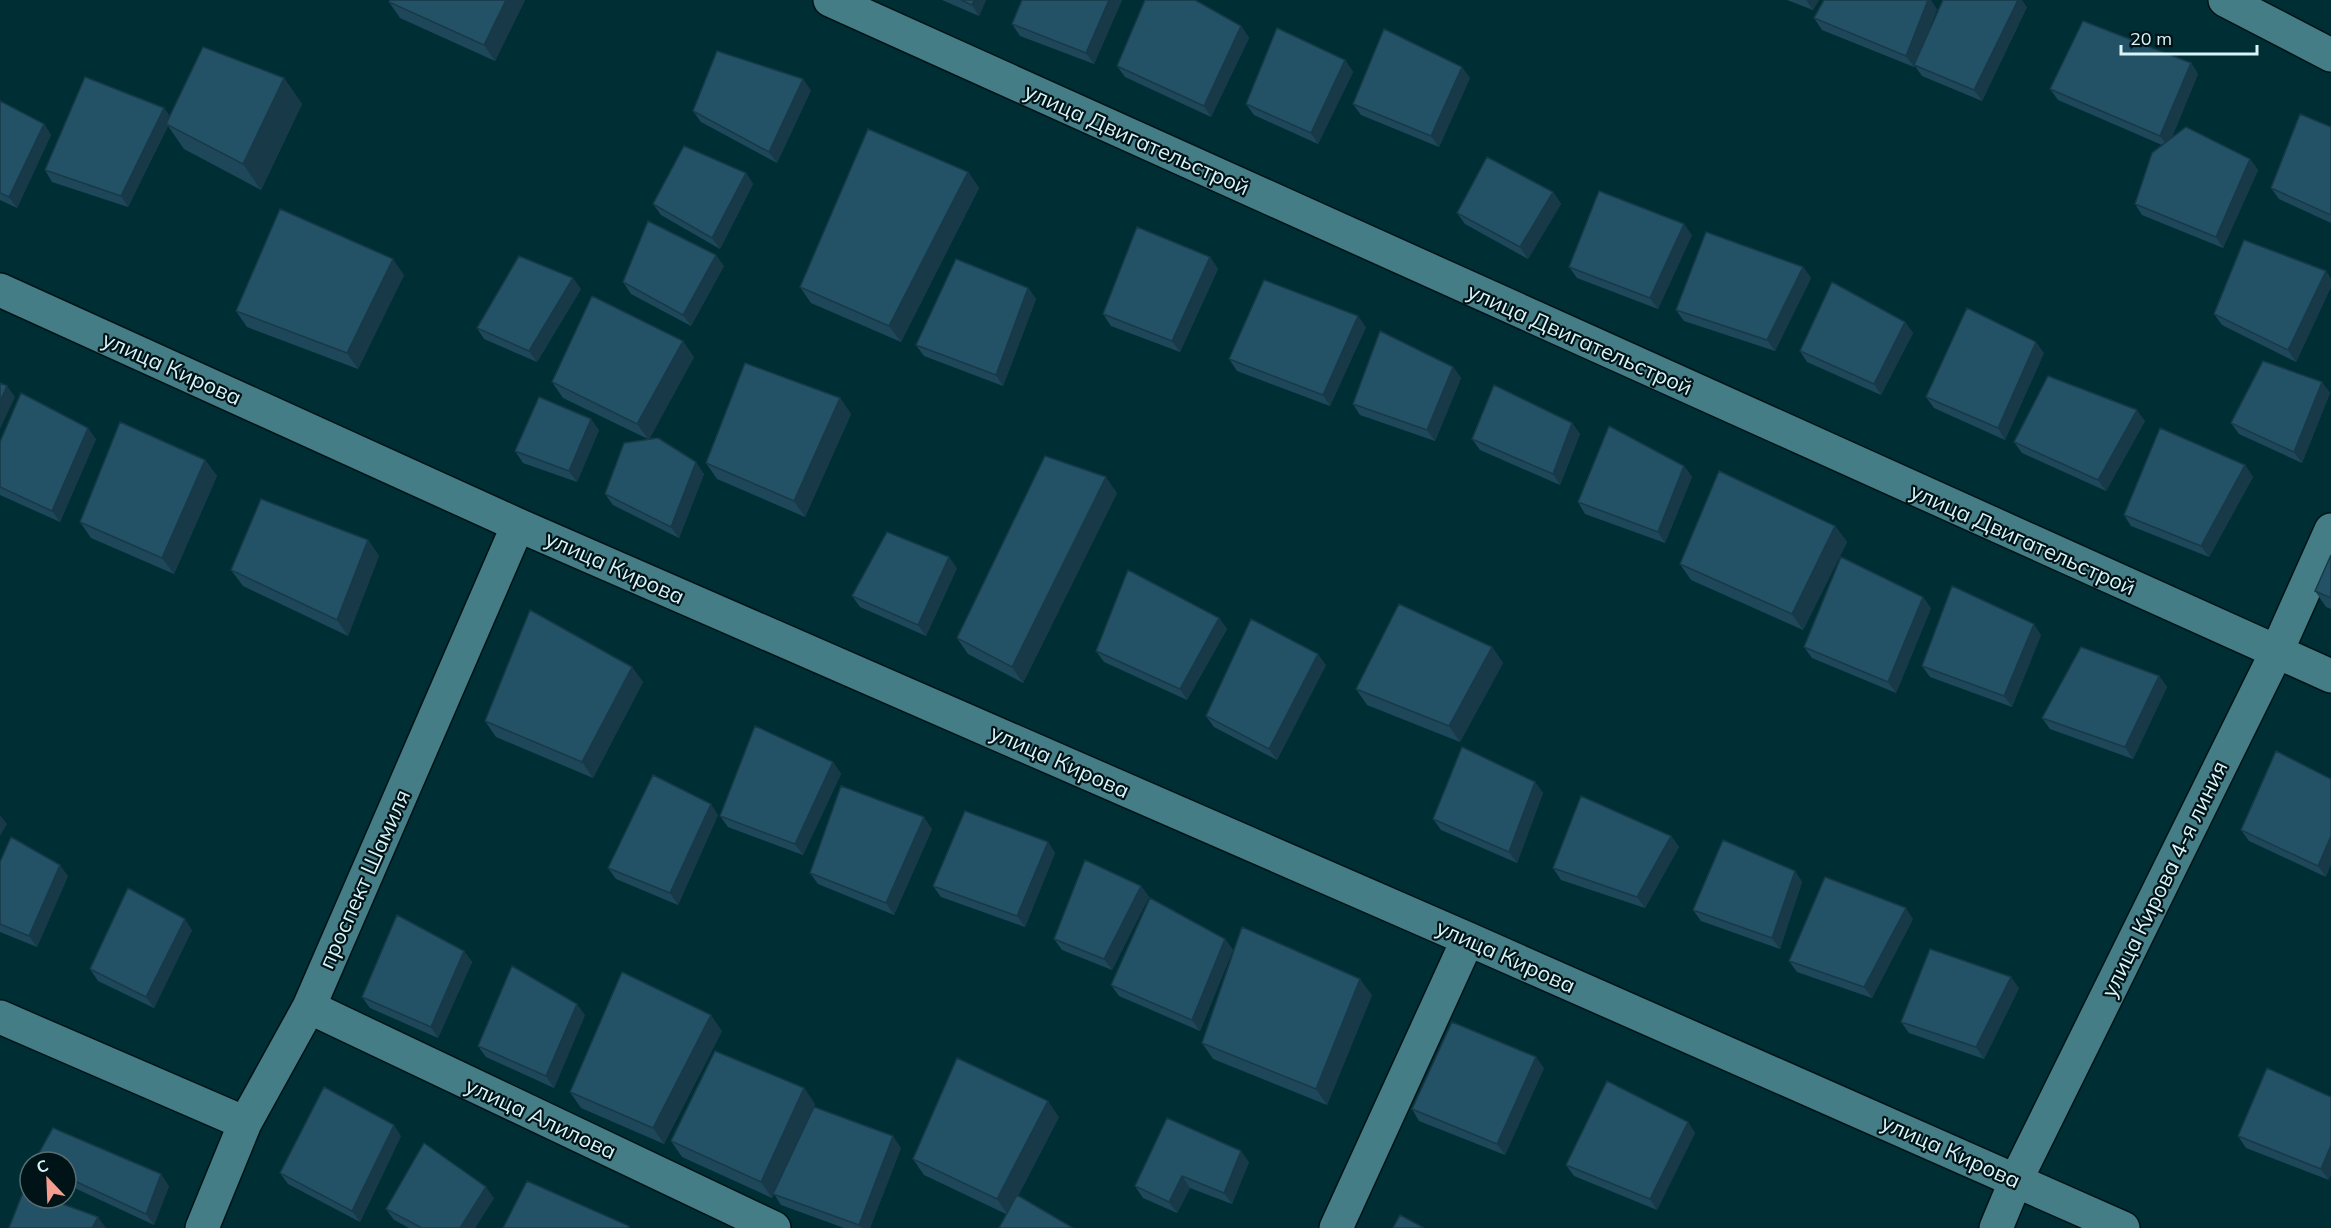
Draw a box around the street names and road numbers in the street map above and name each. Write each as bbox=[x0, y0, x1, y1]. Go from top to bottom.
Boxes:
street label: улица Двигательстрой bbox=[1020, 77, 1254, 201]
street label: улица Двигательстрой bbox=[1463, 277, 1697, 401]
street label: улица Кирова bbox=[98, 325, 246, 411]
street label: улица Двигательстрой bbox=[1906, 477, 2140, 601]
street label: улица Кирова bbox=[541, 524, 689, 610]
street label: улица Кирова bbox=[986, 718, 1134, 804]
street label: улица Кирова 4-я линия bbox=[2094, 756, 2234, 1002]
street label: проспект Шамиля bbox=[312, 785, 416, 973]
street label: улица Кирова bbox=[1432, 913, 1580, 999]
street label: улица Алилова bbox=[461, 1071, 621, 1165]
street label: улица Кирова bbox=[1877, 1108, 2025, 1194]

